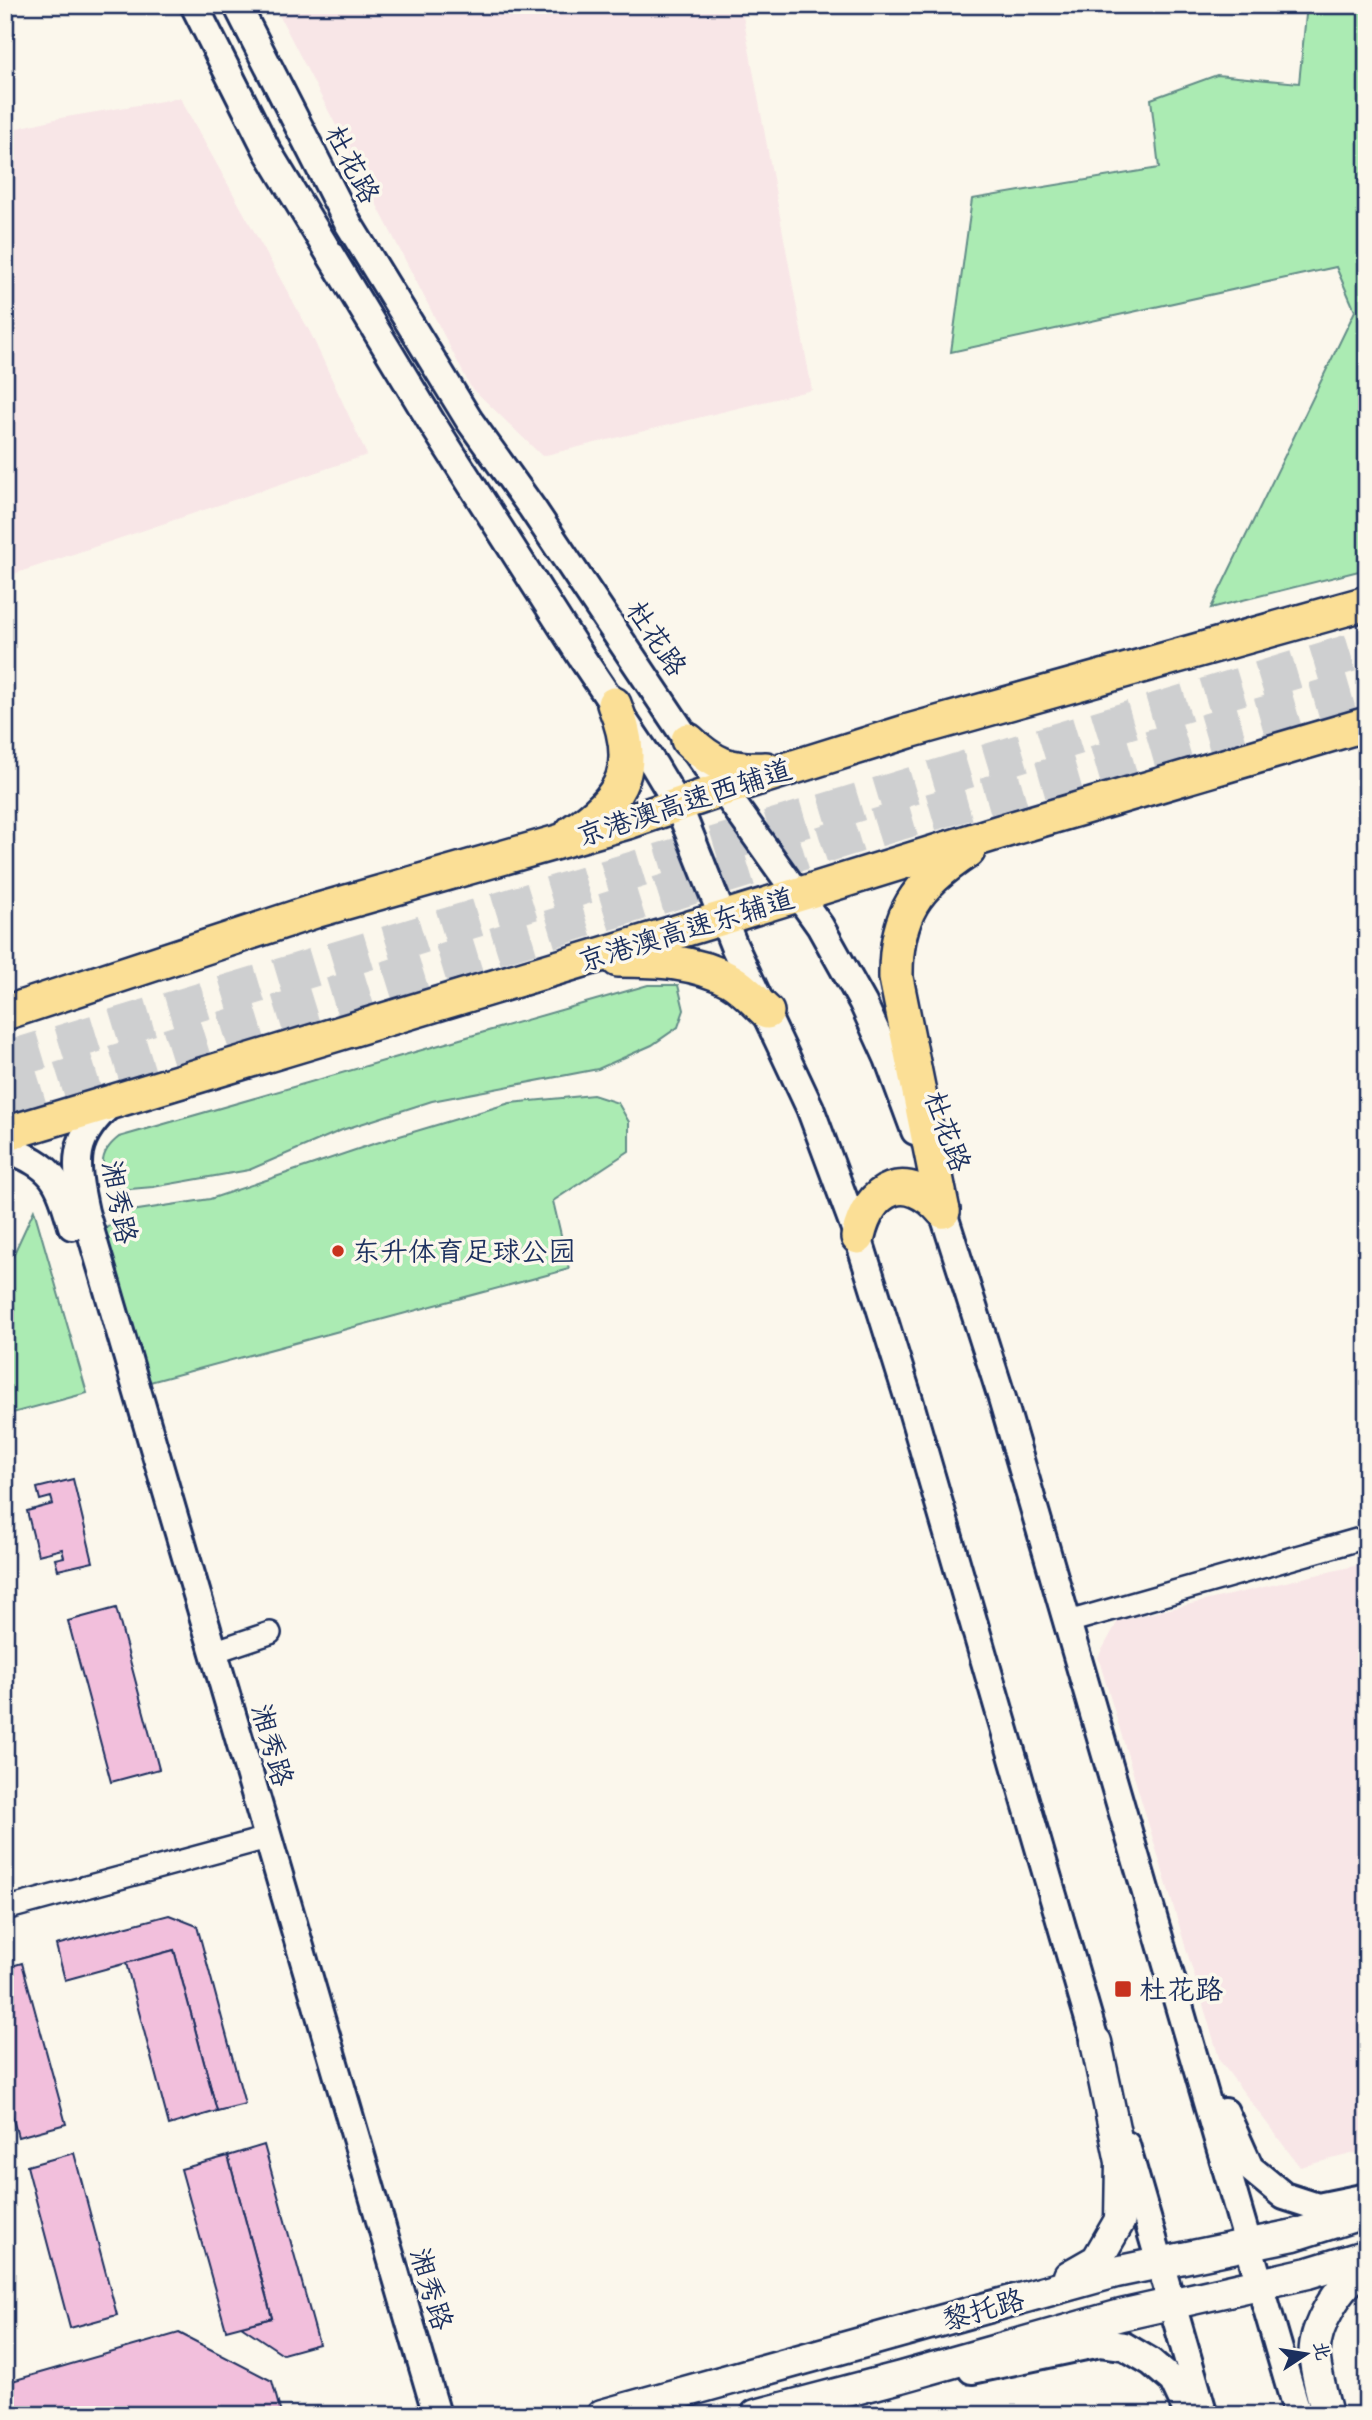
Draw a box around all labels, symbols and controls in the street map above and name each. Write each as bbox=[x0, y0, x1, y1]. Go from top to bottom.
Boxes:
street label: 杜花路 bbox=[317, 119, 388, 210]
street label: 杜花路 bbox=[619, 594, 695, 683]
street label: 京港澳高速西辅道 bbox=[572, 751, 796, 854]
street label: 京港澳高速东辅道 bbox=[574, 880, 798, 979]
street label: 杜花路 bbox=[917, 1086, 978, 1177]
street label: 湘秀路 bbox=[94, 1158, 145, 1247]
place label: 东升体育足球公园 bbox=[352, 1234, 576, 1269]
marker: 东升体育足球公园 bbox=[330, 1243, 346, 1259]
street label: 湘秀路 bbox=[244, 1700, 301, 1790]
place label: 杜花路 bbox=[1139, 1972, 1223, 2007]
marker: 杜花路 bbox=[1113, 1979, 1133, 1999]
street label: 湘秀路 bbox=[403, 2244, 461, 2334]
street label: 黎托路 bbox=[938, 2281, 1028, 2338]
north arrow bbox=[1270, 2318, 1340, 2388]
text: 北 bbox=[1308, 2339, 1335, 2362]

